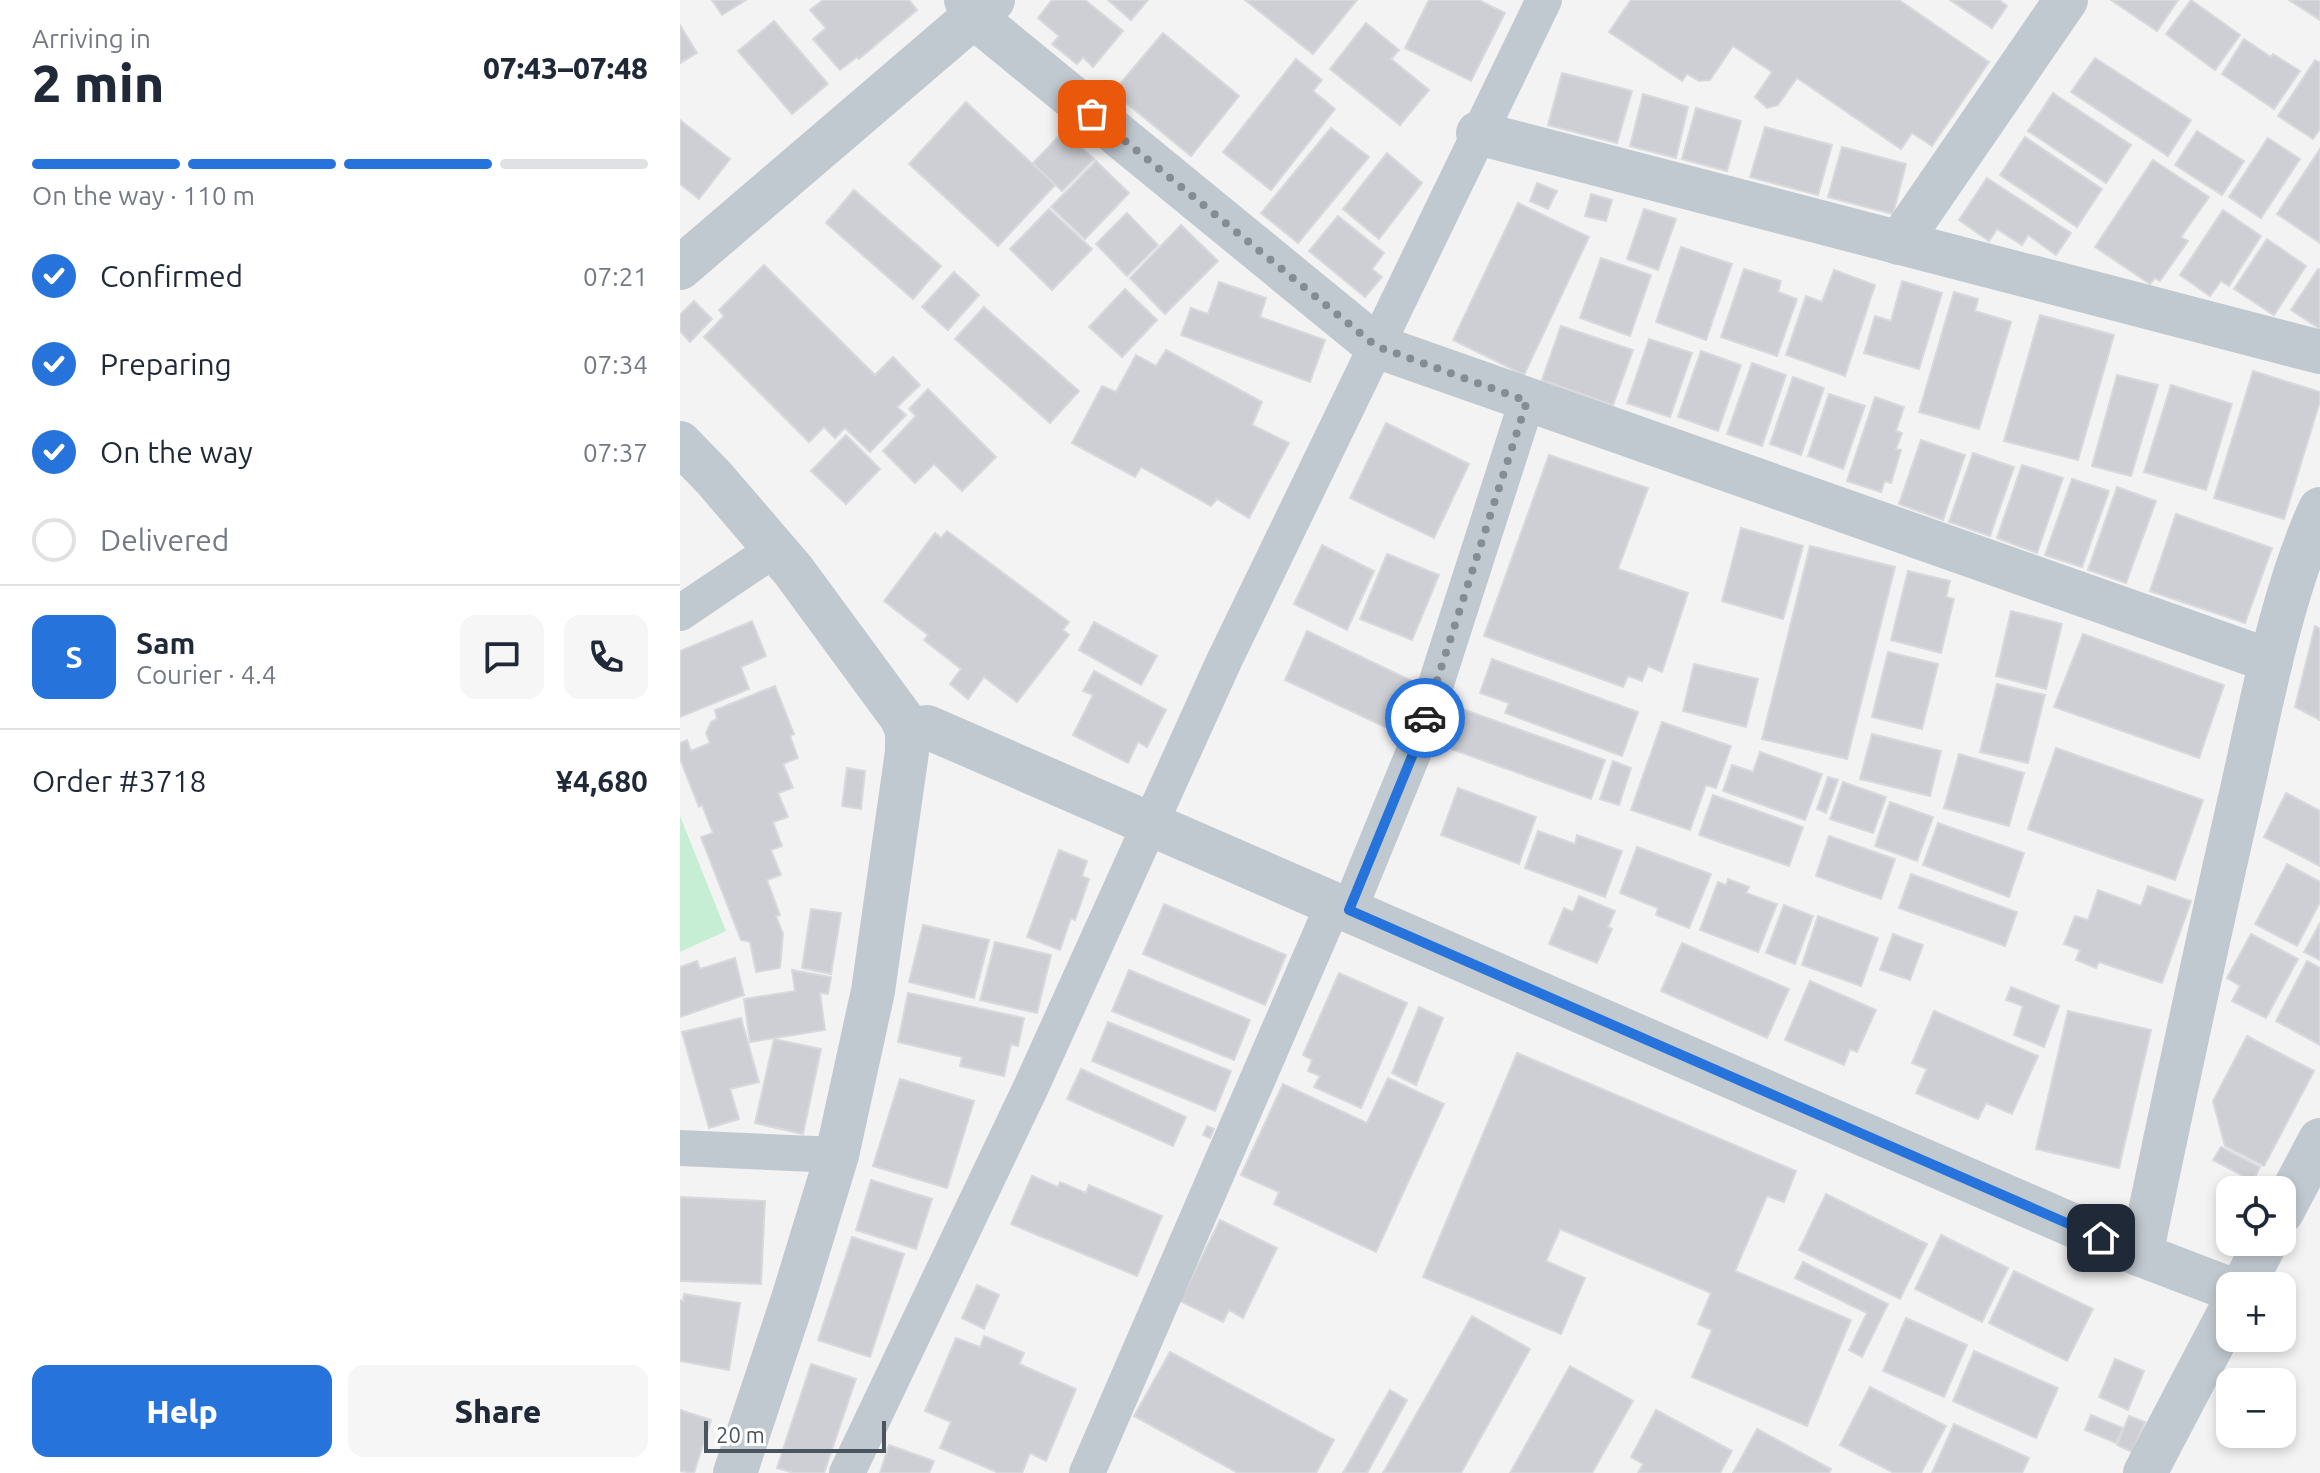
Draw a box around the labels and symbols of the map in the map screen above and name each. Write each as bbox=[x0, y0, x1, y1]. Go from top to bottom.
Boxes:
pin bbox=[1058, 80, 1126, 148]
courier bbox=[1385, 678, 1465, 758]
pin bbox=[2067, 1204, 2135, 1272]
scale bar bbox=[704, 1417, 886, 1453]

